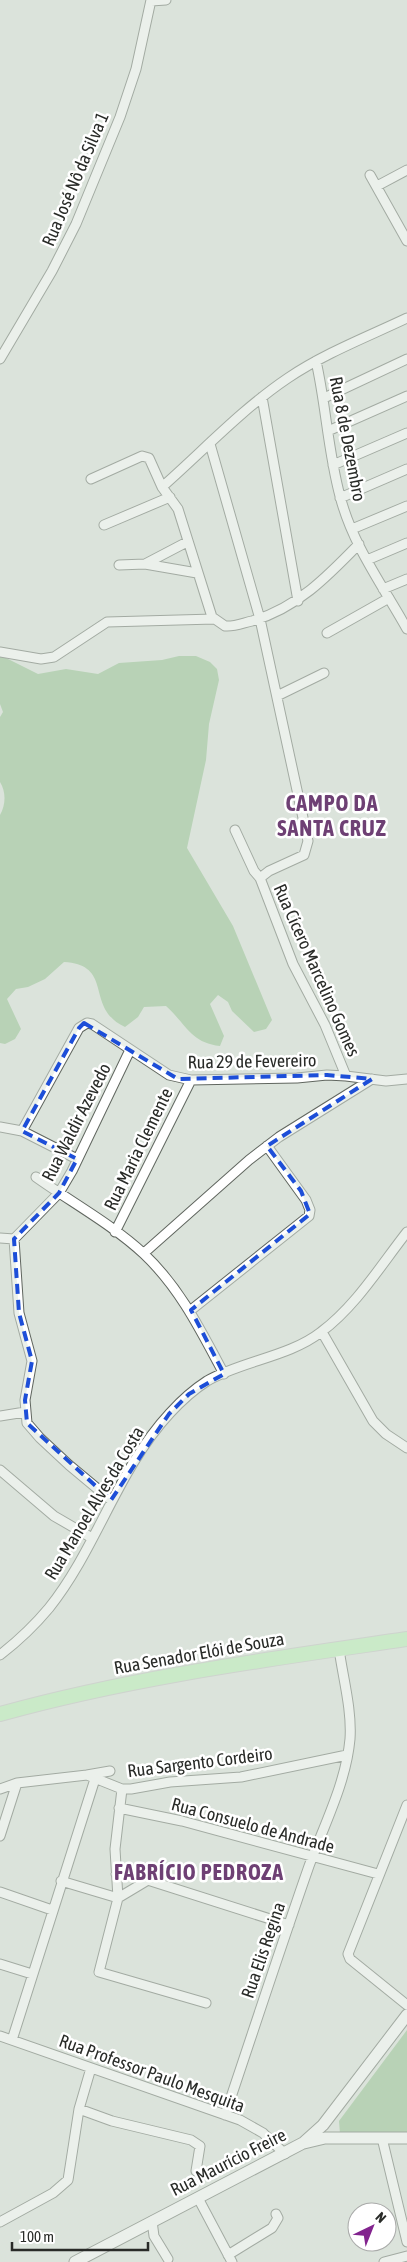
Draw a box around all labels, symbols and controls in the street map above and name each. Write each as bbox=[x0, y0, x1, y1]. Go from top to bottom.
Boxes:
street label: Rua José Nô da Silva 1 bbox=[37, 109, 113, 249]
street label: Rua 8 de Dezembro bbox=[326, 375, 370, 503]
district label: CAMPO DA SANTA CRUZ bbox=[277, 790, 387, 841]
street label: Rua Cícero Marcelino Gomes bbox=[269, 881, 365, 1059]
street label: Rua 29 de Fevereiro bbox=[187, 1049, 317, 1073]
street label: Rua Waldir Azevedo bbox=[37, 1059, 115, 1185]
street label: Rua Maria Clemente bbox=[99, 1085, 177, 1213]
street label: Rua Manoel Alves da Costa bbox=[40, 1423, 148, 1583]
street label: Rua Senador Elói de Souza bbox=[112, 1628, 286, 1678]
street label: Rua Sargento Cordeiro bbox=[126, 1743, 274, 1781]
street label: Rua Consuelo de Andrade bbox=[169, 1793, 337, 1857]
district label: FABRÍCIO PEDROZA bbox=[114, 1859, 284, 1885]
street label: Rua Elis Regina bbox=[237, 1899, 289, 2001]
street label: Rua Professor Paulo Mesquita bbox=[56, 2030, 248, 2116]
street label: Rua Maurício Freire bbox=[167, 2124, 289, 2200]
north arrow bbox=[347, 2202, 397, 2252]
text: N bbox=[372, 2209, 389, 2226]
scale bar bbox=[12, 2220, 149, 2252]
text: 100 m bbox=[20, 2228, 54, 2245]

